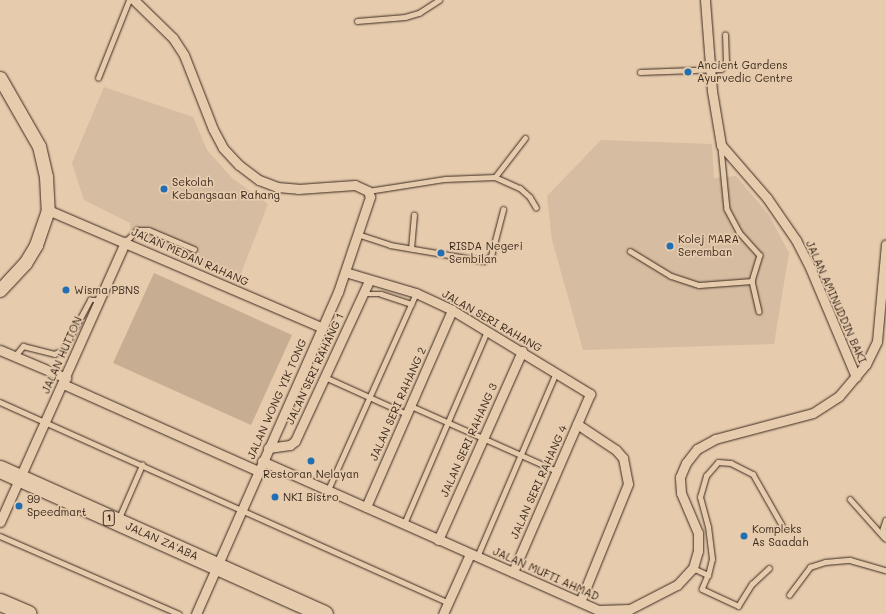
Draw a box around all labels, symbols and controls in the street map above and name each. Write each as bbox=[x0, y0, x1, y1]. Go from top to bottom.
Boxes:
place label: Ancient Gardens Ayurvedic Centre bbox=[697, 59, 793, 85]
marker: Ancient Gardens Ayurvedic Centre bbox=[682, 66, 694, 78]
place label: Sekolah Kebangsaan Rahang bbox=[172, 176, 280, 202]
marker: Sekolah Kebangsaan Rahang bbox=[159, 184, 169, 194]
street label: JALAN MEDAN RAHANG bbox=[129, 225, 251, 289]
place label: Kolej MARA Seremban bbox=[678, 233, 739, 259]
street label: JALAN AMINUDDIN BAKI bbox=[803, 239, 869, 365]
place label: RISDA Negeri Sembilan bbox=[449, 240, 523, 266]
marker: Kolej MARA Seremban bbox=[665, 241, 675, 251]
marker: RISDA Negeri Sembilan bbox=[436, 248, 446, 258]
place label: Wisma PBNS bbox=[74, 283, 139, 297]
marker: Wisma PBNS bbox=[61, 285, 71, 295]
street label: JALAN SERI RAHANG bbox=[440, 287, 544, 355]
street label: JALAN SERI RAHANG 1 bbox=[283, 311, 347, 427]
street label: JALAN HUTTON bbox=[39, 314, 85, 396]
street label: JALAN WONG YIK TONG bbox=[244, 337, 310, 461]
street label: JALAN SERI RAHANG 2 bbox=[367, 345, 429, 463]
street label: JALAN SERI RAHANG 3 bbox=[438, 381, 500, 499]
street label: JALAN SERI RAHANG 4 bbox=[508, 423, 570, 541]
marker: Restoran Nelayan bbox=[306, 456, 316, 466]
place label: Restoran Nelayan bbox=[263, 467, 359, 481]
place label: NKI Bistro bbox=[283, 490, 339, 504]
marker: NKI Bistro bbox=[270, 492, 280, 502]
place label: 99 Speedmart bbox=[27, 493, 87, 519]
marker: 99 Speedmart bbox=[14, 501, 24, 511]
road number: 1 bbox=[102, 510, 116, 526]
street label: JALAN ZA'ABA bbox=[124, 519, 200, 563]
place label: Kompleks As Saadah bbox=[752, 523, 808, 549]
marker: Kompleks As Saadah bbox=[739, 531, 749, 541]
street label: JALAN MUFTI AHMAD bbox=[491, 545, 601, 603]

